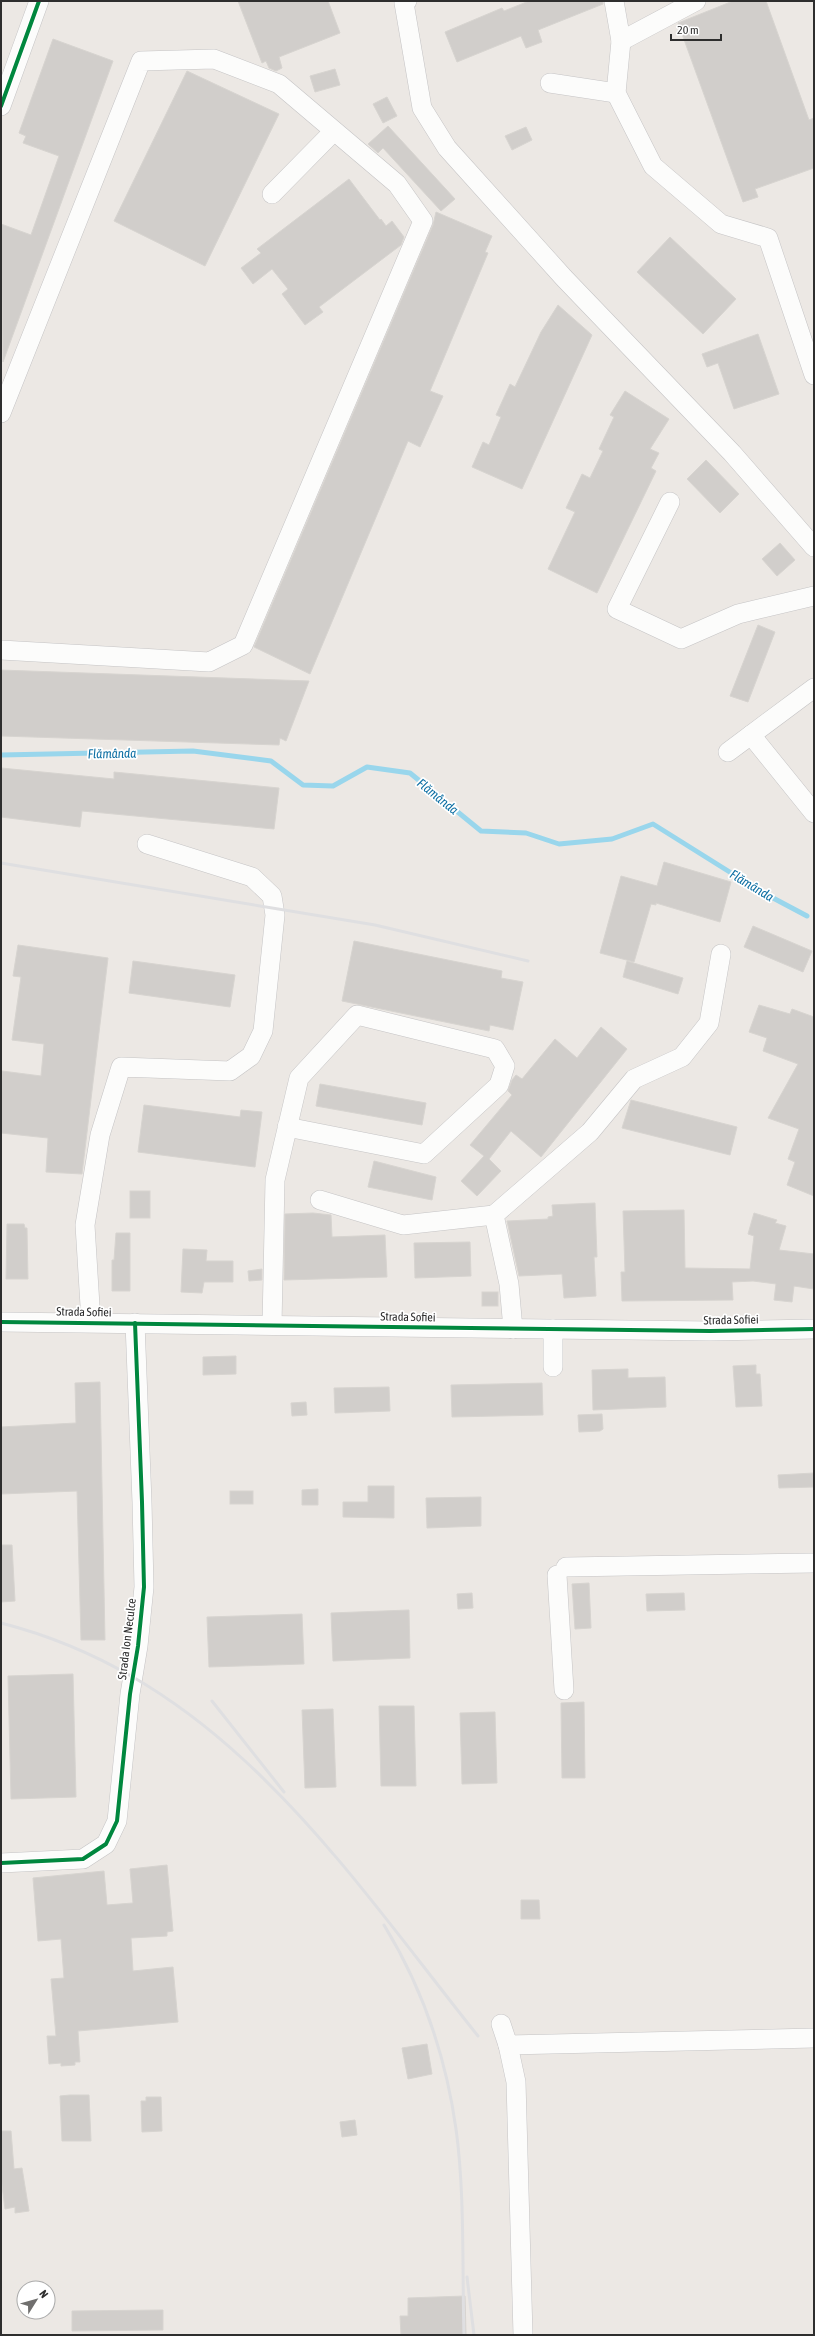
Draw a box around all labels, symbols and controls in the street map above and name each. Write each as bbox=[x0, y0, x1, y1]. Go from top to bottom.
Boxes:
scale bar bbox=[671, 16, 721, 42]
text: 20 m bbox=[677, 23, 699, 37]
water label: Flămânda bbox=[88, 746, 136, 761]
water label: Flămânda bbox=[414, 775, 461, 817]
water label: Flămânda bbox=[727, 867, 776, 904]
street label: Strada Sofiei bbox=[56, 1305, 112, 1319]
street label: Strada Sofiei bbox=[380, 1310, 436, 1324]
street label: Strada Sofiei bbox=[703, 1313, 759, 1327]
street label: Strada Ion Neculce bbox=[115, 1597, 139, 1681]
north arrow bbox=[16, 2280, 56, 2320]
text: N bbox=[37, 2288, 51, 2300]

